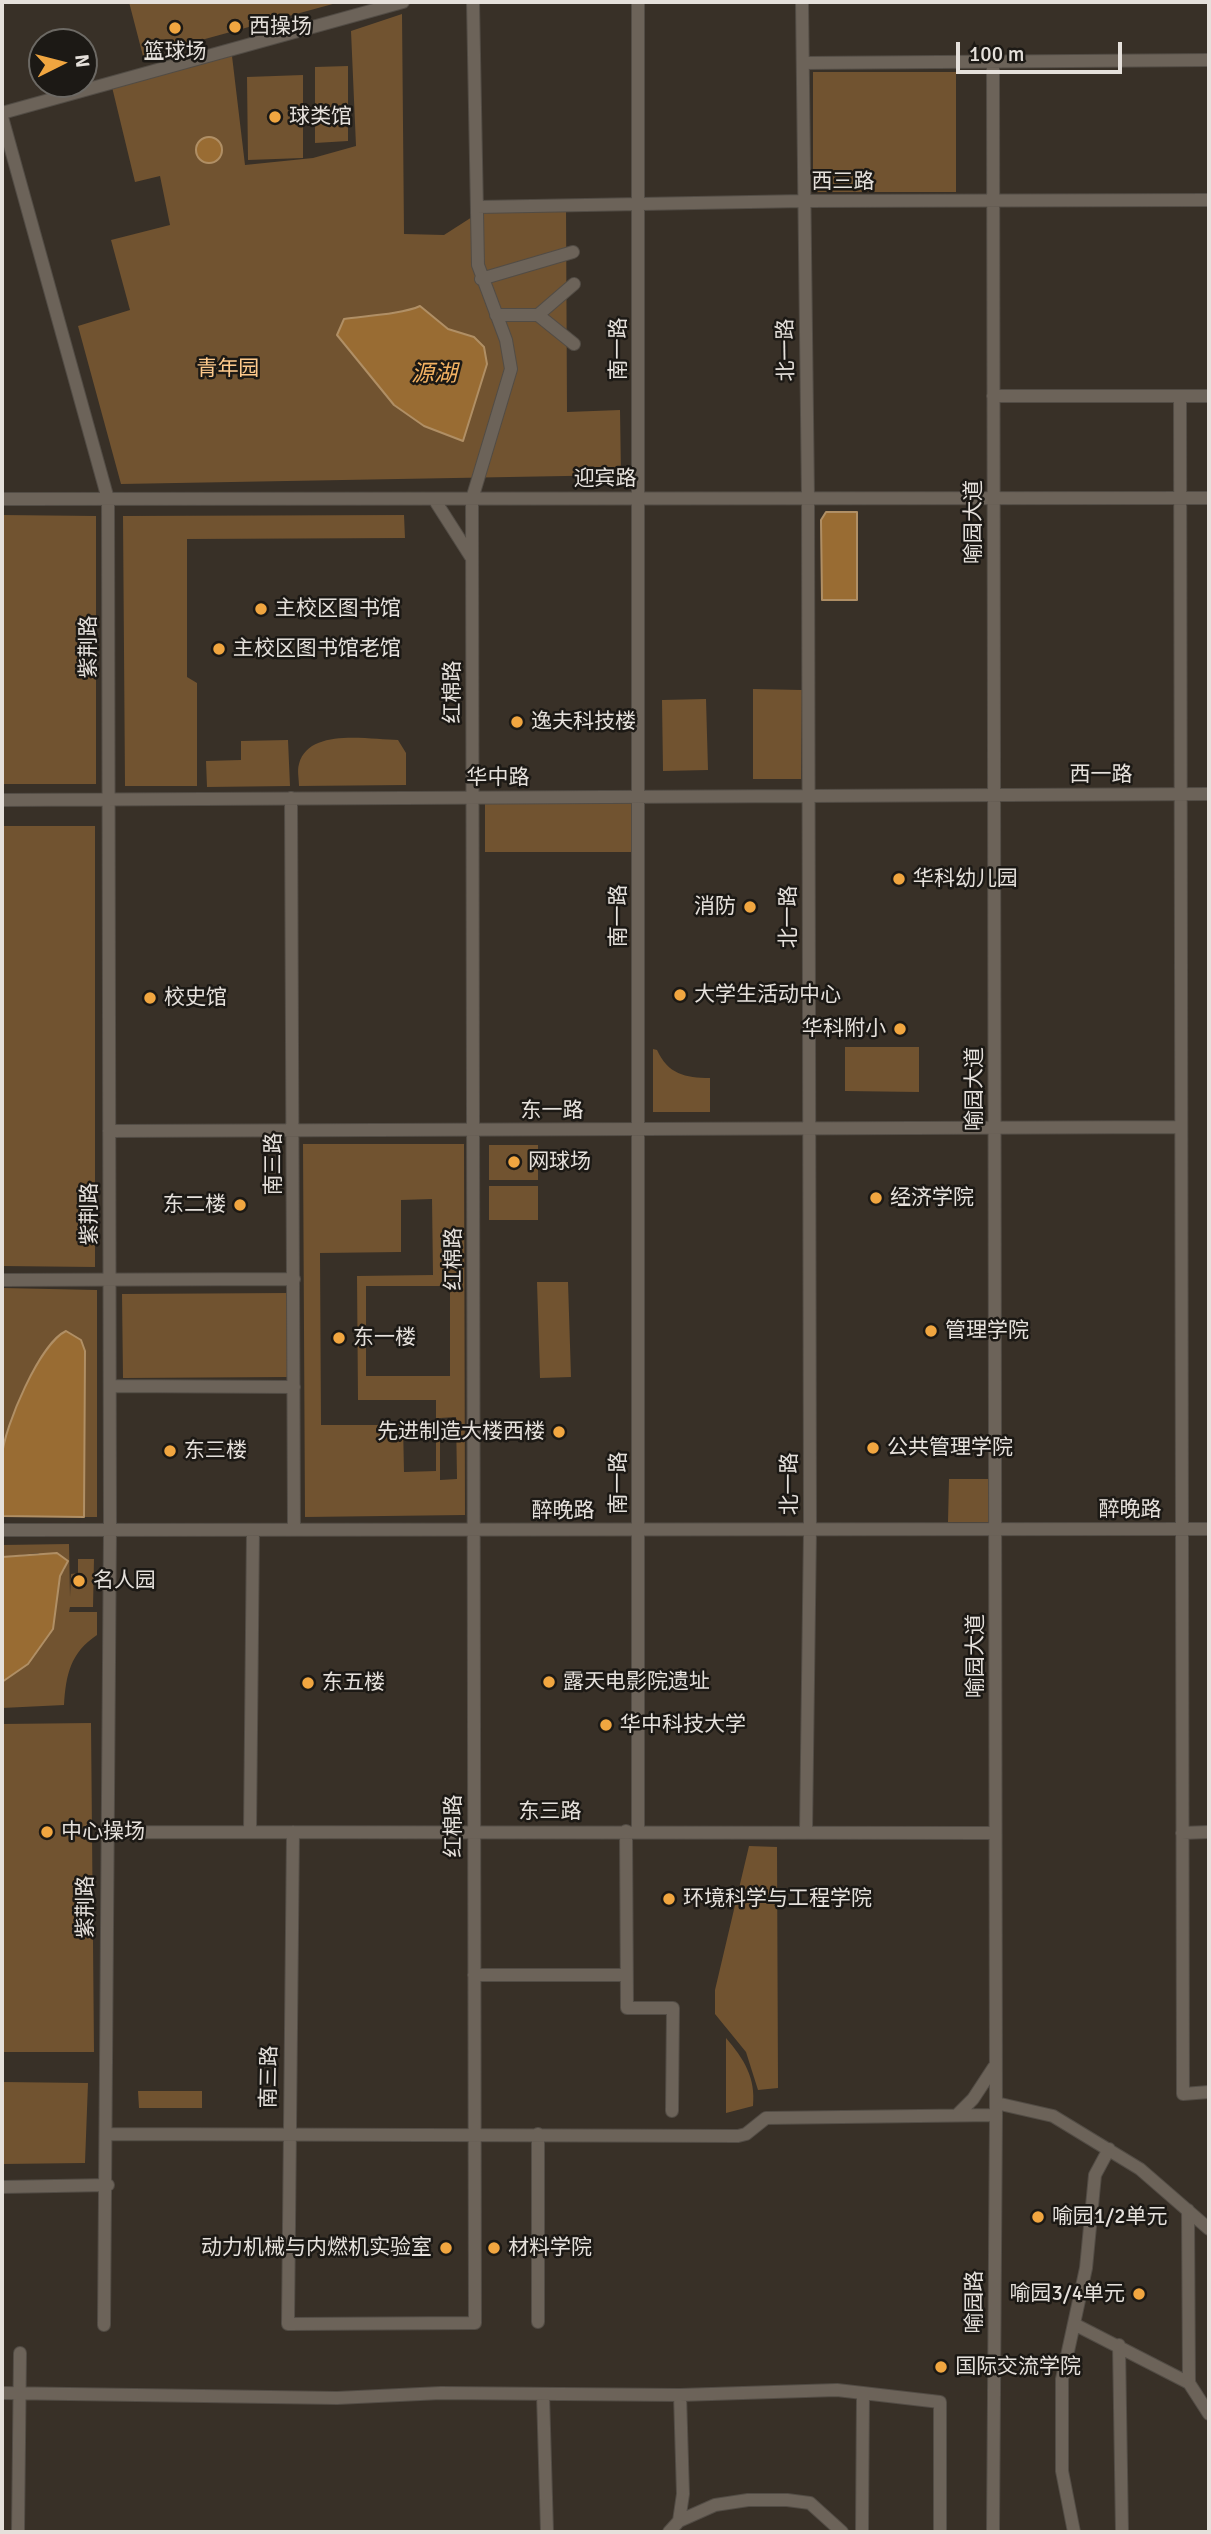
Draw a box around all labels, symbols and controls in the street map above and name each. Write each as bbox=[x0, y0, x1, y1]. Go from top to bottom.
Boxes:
place label: 西操场 bbox=[249, 14, 312, 40]
marker: 西操场 bbox=[227, 19, 243, 35]
marker: 篮球场 bbox=[167, 20, 183, 36]
north arrow bbox=[28, 28, 98, 98]
scale bar bbox=[959, 28, 1125, 72]
place label: 篮球场 bbox=[144, 39, 206, 65]
text: 100 m bbox=[969, 41, 1024, 67]
text: N bbox=[69, 53, 95, 69]
place label: 球类馆 bbox=[289, 104, 352, 130]
marker: 球类馆 bbox=[267, 109, 283, 125]
street label: 西三路 bbox=[812, 169, 874, 195]
street label: 南一路 bbox=[606, 318, 632, 380]
street label: 北一路 bbox=[774, 318, 800, 382]
park label: 青年园 bbox=[197, 356, 259, 382]
water label: 源湖 bbox=[411, 361, 457, 389]
street label: 迎宾路 bbox=[574, 466, 636, 492]
street label: 喻园大道 bbox=[961, 480, 987, 564]
place label: 主校区图书馆 bbox=[275, 596, 401, 622]
marker: 主校区图书馆 bbox=[253, 601, 269, 617]
street label: 紫荆路 bbox=[76, 616, 102, 678]
place label: 主校区图书馆老馆 bbox=[233, 636, 401, 662]
marker: 主校区图书馆老馆 bbox=[211, 641, 227, 657]
street label: 红棉路 bbox=[440, 661, 466, 723]
place label: 逸夫科技楼 bbox=[531, 709, 636, 735]
marker: 逸夫科技楼 bbox=[509, 714, 525, 730]
street label: 西一路 bbox=[1070, 762, 1132, 788]
street label: 华中路 bbox=[467, 765, 529, 791]
place label: 华科幼儿园 bbox=[913, 866, 1018, 892]
marker: 华科幼儿园 bbox=[891, 871, 907, 887]
street label: 南一路 bbox=[606, 885, 632, 947]
street label: 北一路 bbox=[776, 886, 802, 948]
place label: 消防 bbox=[694, 894, 736, 920]
marker: 消防 bbox=[742, 899, 758, 915]
place label: 大学生活动中心 bbox=[694, 982, 841, 1008]
place label: 校史馆 bbox=[164, 985, 227, 1011]
marker: 大学生活动中心 bbox=[672, 987, 688, 1003]
marker: 校史馆 bbox=[142, 990, 158, 1006]
place label: 华科附小 bbox=[802, 1016, 886, 1042]
marker: 华科附小 bbox=[892, 1021, 908, 1037]
street label: 喻园大道 bbox=[962, 1047, 988, 1131]
street label: 东一路 bbox=[521, 1098, 583, 1124]
street label: 南三路 bbox=[261, 1133, 287, 1195]
place label: 网球场 bbox=[528, 1149, 591, 1175]
marker: 网球场 bbox=[506, 1154, 522, 1170]
street label: 紫荆路 bbox=[77, 1183, 103, 1245]
place label: 经济学院 bbox=[890, 1185, 974, 1211]
marker: 经济学院 bbox=[868, 1190, 884, 1206]
place label: 东二楼 bbox=[163, 1192, 226, 1218]
marker: 东二楼 bbox=[232, 1197, 248, 1213]
street label: 红棉路 bbox=[441, 1228, 467, 1290]
place label: 管理学院 bbox=[945, 1318, 1029, 1344]
marker: 管理学院 bbox=[923, 1323, 939, 1339]
place label: 东一楼 bbox=[353, 1325, 416, 1351]
marker: 东一楼 bbox=[331, 1330, 347, 1346]
place label: 先进制造大楼西楼 bbox=[377, 1419, 545, 1445]
marker: 先进制造大楼西楼 bbox=[551, 1424, 567, 1440]
place label: 公共管理学院 bbox=[887, 1435, 1013, 1461]
place label: 东三楼 bbox=[184, 1438, 247, 1464]
marker: 公共管理学院 bbox=[865, 1440, 881, 1456]
marker: 东三楼 bbox=[162, 1443, 178, 1459]
street label: 南一路 bbox=[606, 1452, 632, 1514]
street label: 北一路 bbox=[777, 1453, 803, 1515]
street label: 醉晚路 bbox=[1099, 1497, 1161, 1523]
street label: 醉晚路 bbox=[532, 1498, 594, 1524]
place label: 名人园 bbox=[93, 1568, 156, 1594]
marker: 名人园 bbox=[71, 1573, 87, 1589]
street label: 喻园大道 bbox=[963, 1614, 989, 1698]
place label: 露天电影院遗址 bbox=[563, 1669, 710, 1695]
place label: 东五楼 bbox=[322, 1670, 385, 1696]
marker: 露天电影院遗址 bbox=[541, 1674, 557, 1690]
marker: 东五楼 bbox=[300, 1675, 316, 1691]
place label: 华中科技大学 bbox=[620, 1712, 746, 1738]
marker: 华中科技大学 bbox=[598, 1717, 614, 1733]
street label: 红棉路 bbox=[441, 1795, 467, 1857]
street label: 东三路 bbox=[519, 1799, 581, 1825]
place label: 中心操场 bbox=[61, 1819, 145, 1845]
marker: 中心操场 bbox=[39, 1824, 55, 1840]
street label: 紫荆路 bbox=[73, 1876, 99, 1938]
place label: 环境科学与工程学院 bbox=[683, 1886, 872, 1912]
marker: 环境科学与工程学院 bbox=[661, 1891, 677, 1907]
street label: 南三路 bbox=[257, 2045, 283, 2109]
place label: 喻园1/2单元 bbox=[1052, 2204, 1168, 2230]
marker: 喻园1/2单元 bbox=[1030, 2209, 1046, 2225]
place label: 动力机械与内燃机实验室 bbox=[201, 2235, 432, 2261]
place label: 材料学院 bbox=[508, 2235, 592, 2261]
marker: 动力机械与内燃机实验室 bbox=[438, 2240, 454, 2256]
marker: 材料学院 bbox=[486, 2240, 502, 2256]
street label: 喻园路 bbox=[962, 2271, 988, 2333]
place label: 喻园3/4单元 bbox=[1009, 2281, 1125, 2307]
marker: 喻园3/4单元 bbox=[1131, 2286, 1147, 2302]
place label: 国际交流学院 bbox=[955, 2354, 1081, 2380]
marker: 国际交流学院 bbox=[933, 2359, 949, 2375]

